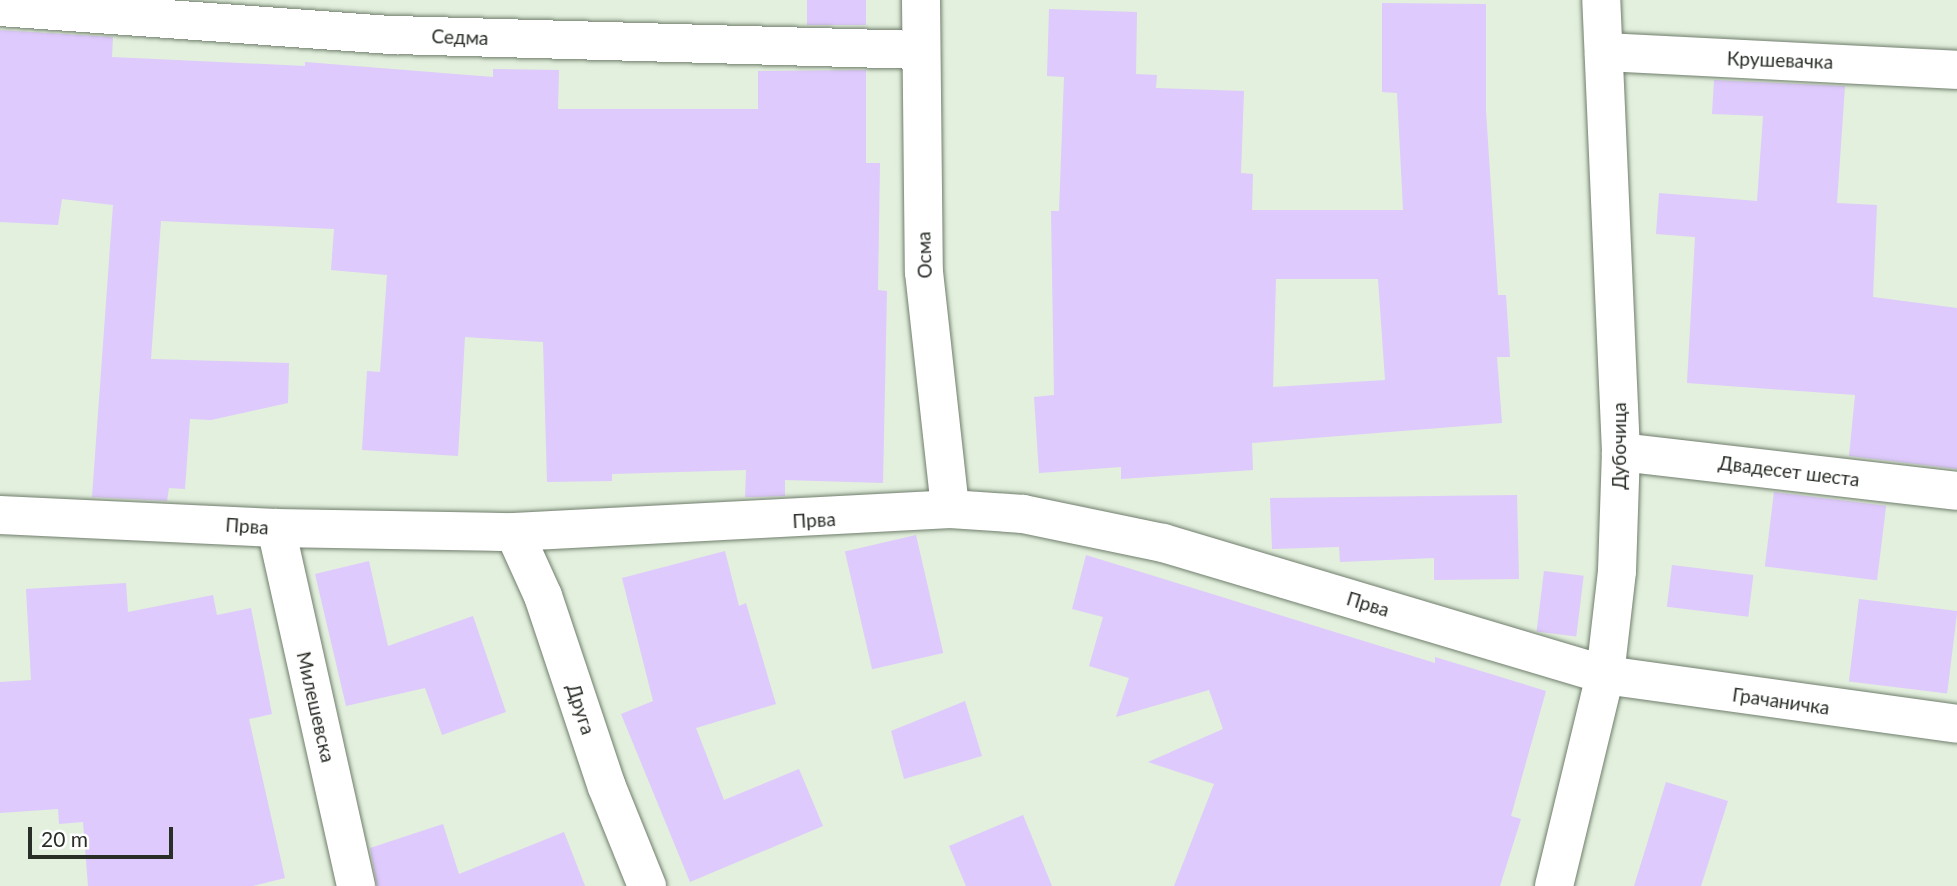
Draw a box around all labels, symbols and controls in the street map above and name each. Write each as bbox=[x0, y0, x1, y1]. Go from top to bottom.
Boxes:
street label: Седма bbox=[431, 25, 489, 49]
street label: Крушевачка bbox=[1726, 47, 1834, 73]
street label: Осма bbox=[912, 231, 936, 279]
street label: Дубочица bbox=[1608, 402, 1630, 490]
street label: Двадесет шеста bbox=[1717, 451, 1861, 491]
street label: Прва bbox=[792, 507, 836, 533]
street label: Прва bbox=[225, 513, 269, 539]
street label: Прва bbox=[1344, 587, 1392, 621]
street label: Милешевска bbox=[292, 649, 340, 765]
street label: Друга bbox=[562, 681, 600, 737]
street label: Грачаничка bbox=[1731, 683, 1831, 719]
scale bar bbox=[32, 812, 177, 856]
text: 20 m bbox=[41, 826, 88, 851]

